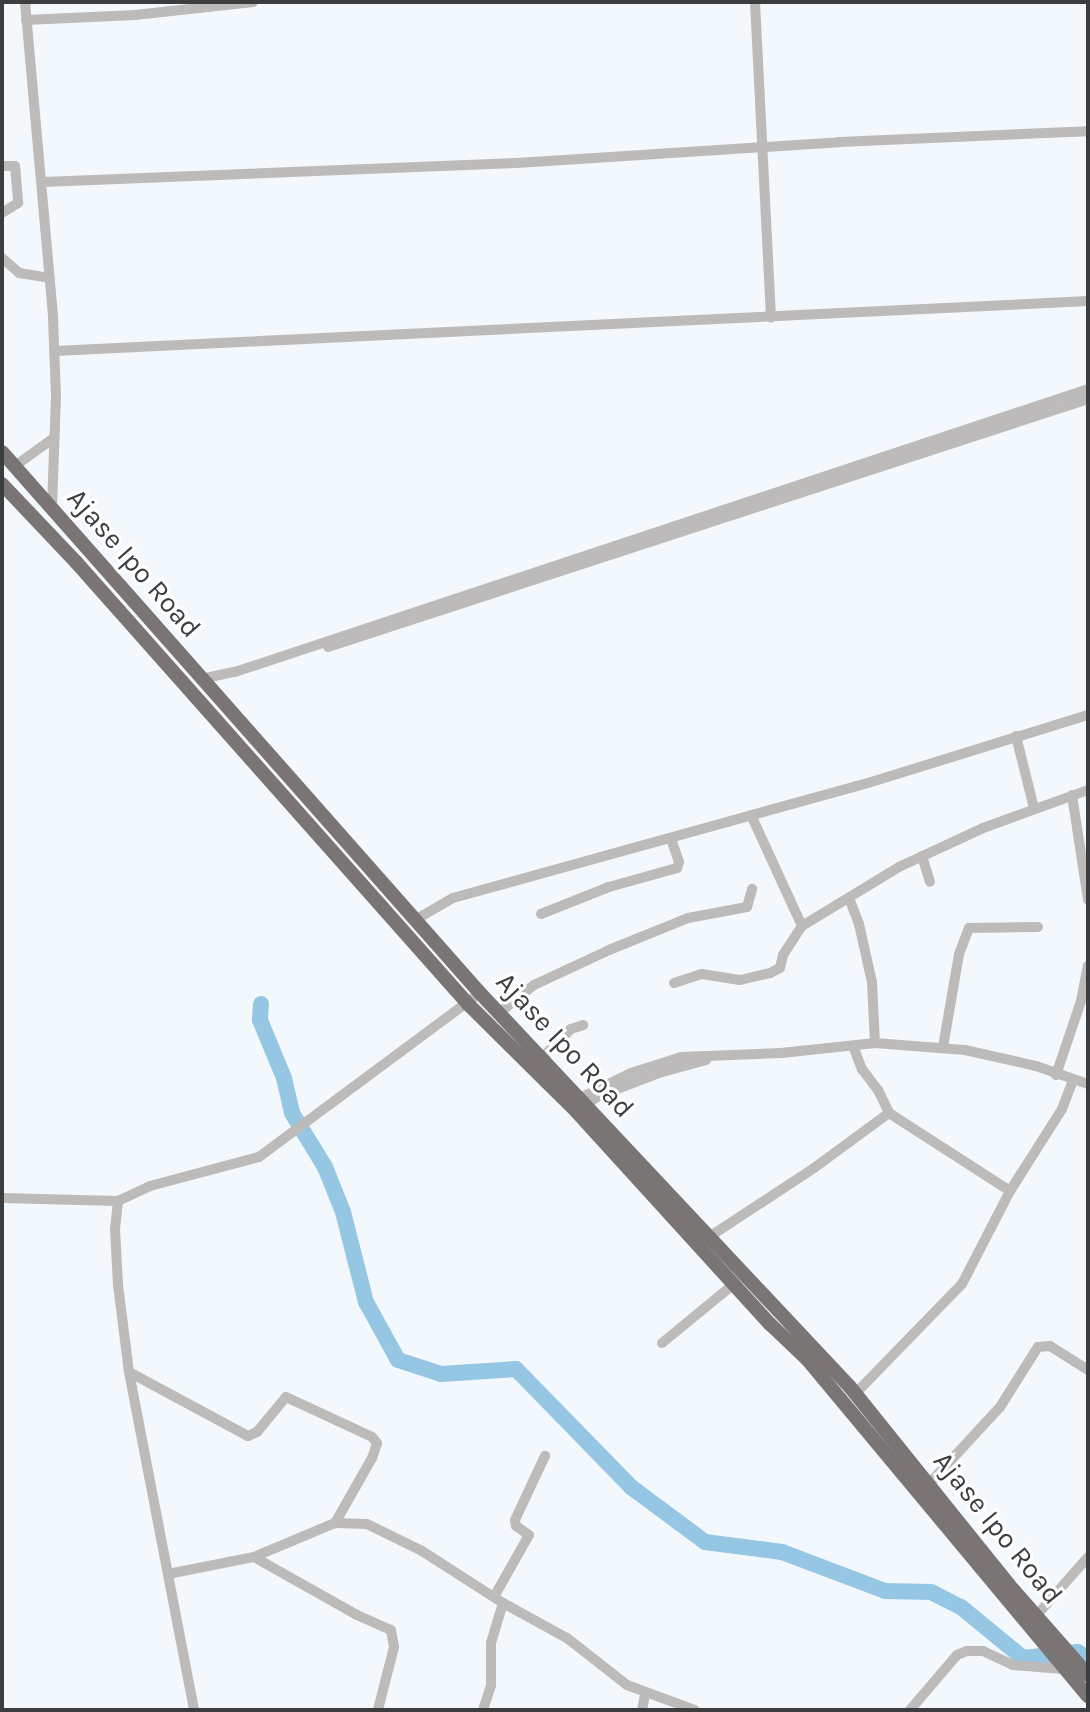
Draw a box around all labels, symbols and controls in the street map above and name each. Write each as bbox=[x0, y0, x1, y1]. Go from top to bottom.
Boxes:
street label: Ajase Ipo Road bbox=[60, 482, 208, 644]
street label: Ajase Ipo Road bbox=[489, 965, 641, 1125]
street label: Ajase Ipo Road bbox=[926, 1445, 1070, 1611]

